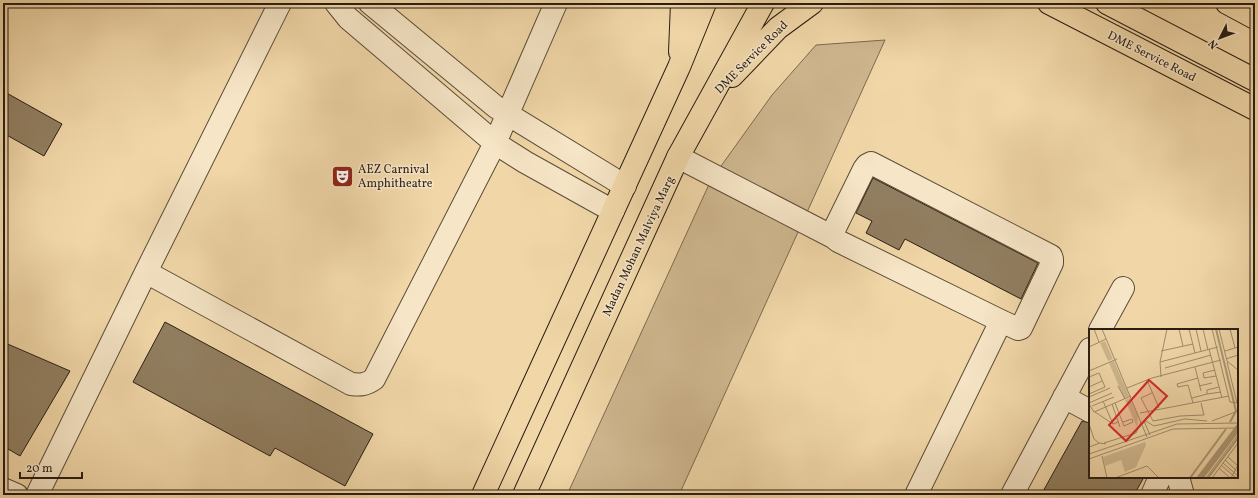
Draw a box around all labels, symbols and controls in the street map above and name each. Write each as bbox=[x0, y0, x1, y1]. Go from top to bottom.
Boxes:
street label: DME Service Road bbox=[712, 17, 792, 98]
north arrow bbox=[1200, 18, 1240, 58]
street label: DME Service Road bbox=[1105, 28, 1199, 86]
text: N bbox=[1205, 36, 1222, 52]
place label: AEZ Carnival Amphitheatre bbox=[358, 162, 433, 192]
theatre icon: AEZ Carnival Amphitheatre bbox=[329, 163, 355, 189]
street label: Madan Mohan Malviya Marg bbox=[599, 174, 679, 319]
inset map bbox=[1089, 329, 1238, 478]
scale bar bbox=[20, 454, 82, 480]
text: 20 m bbox=[26, 461, 53, 477]

